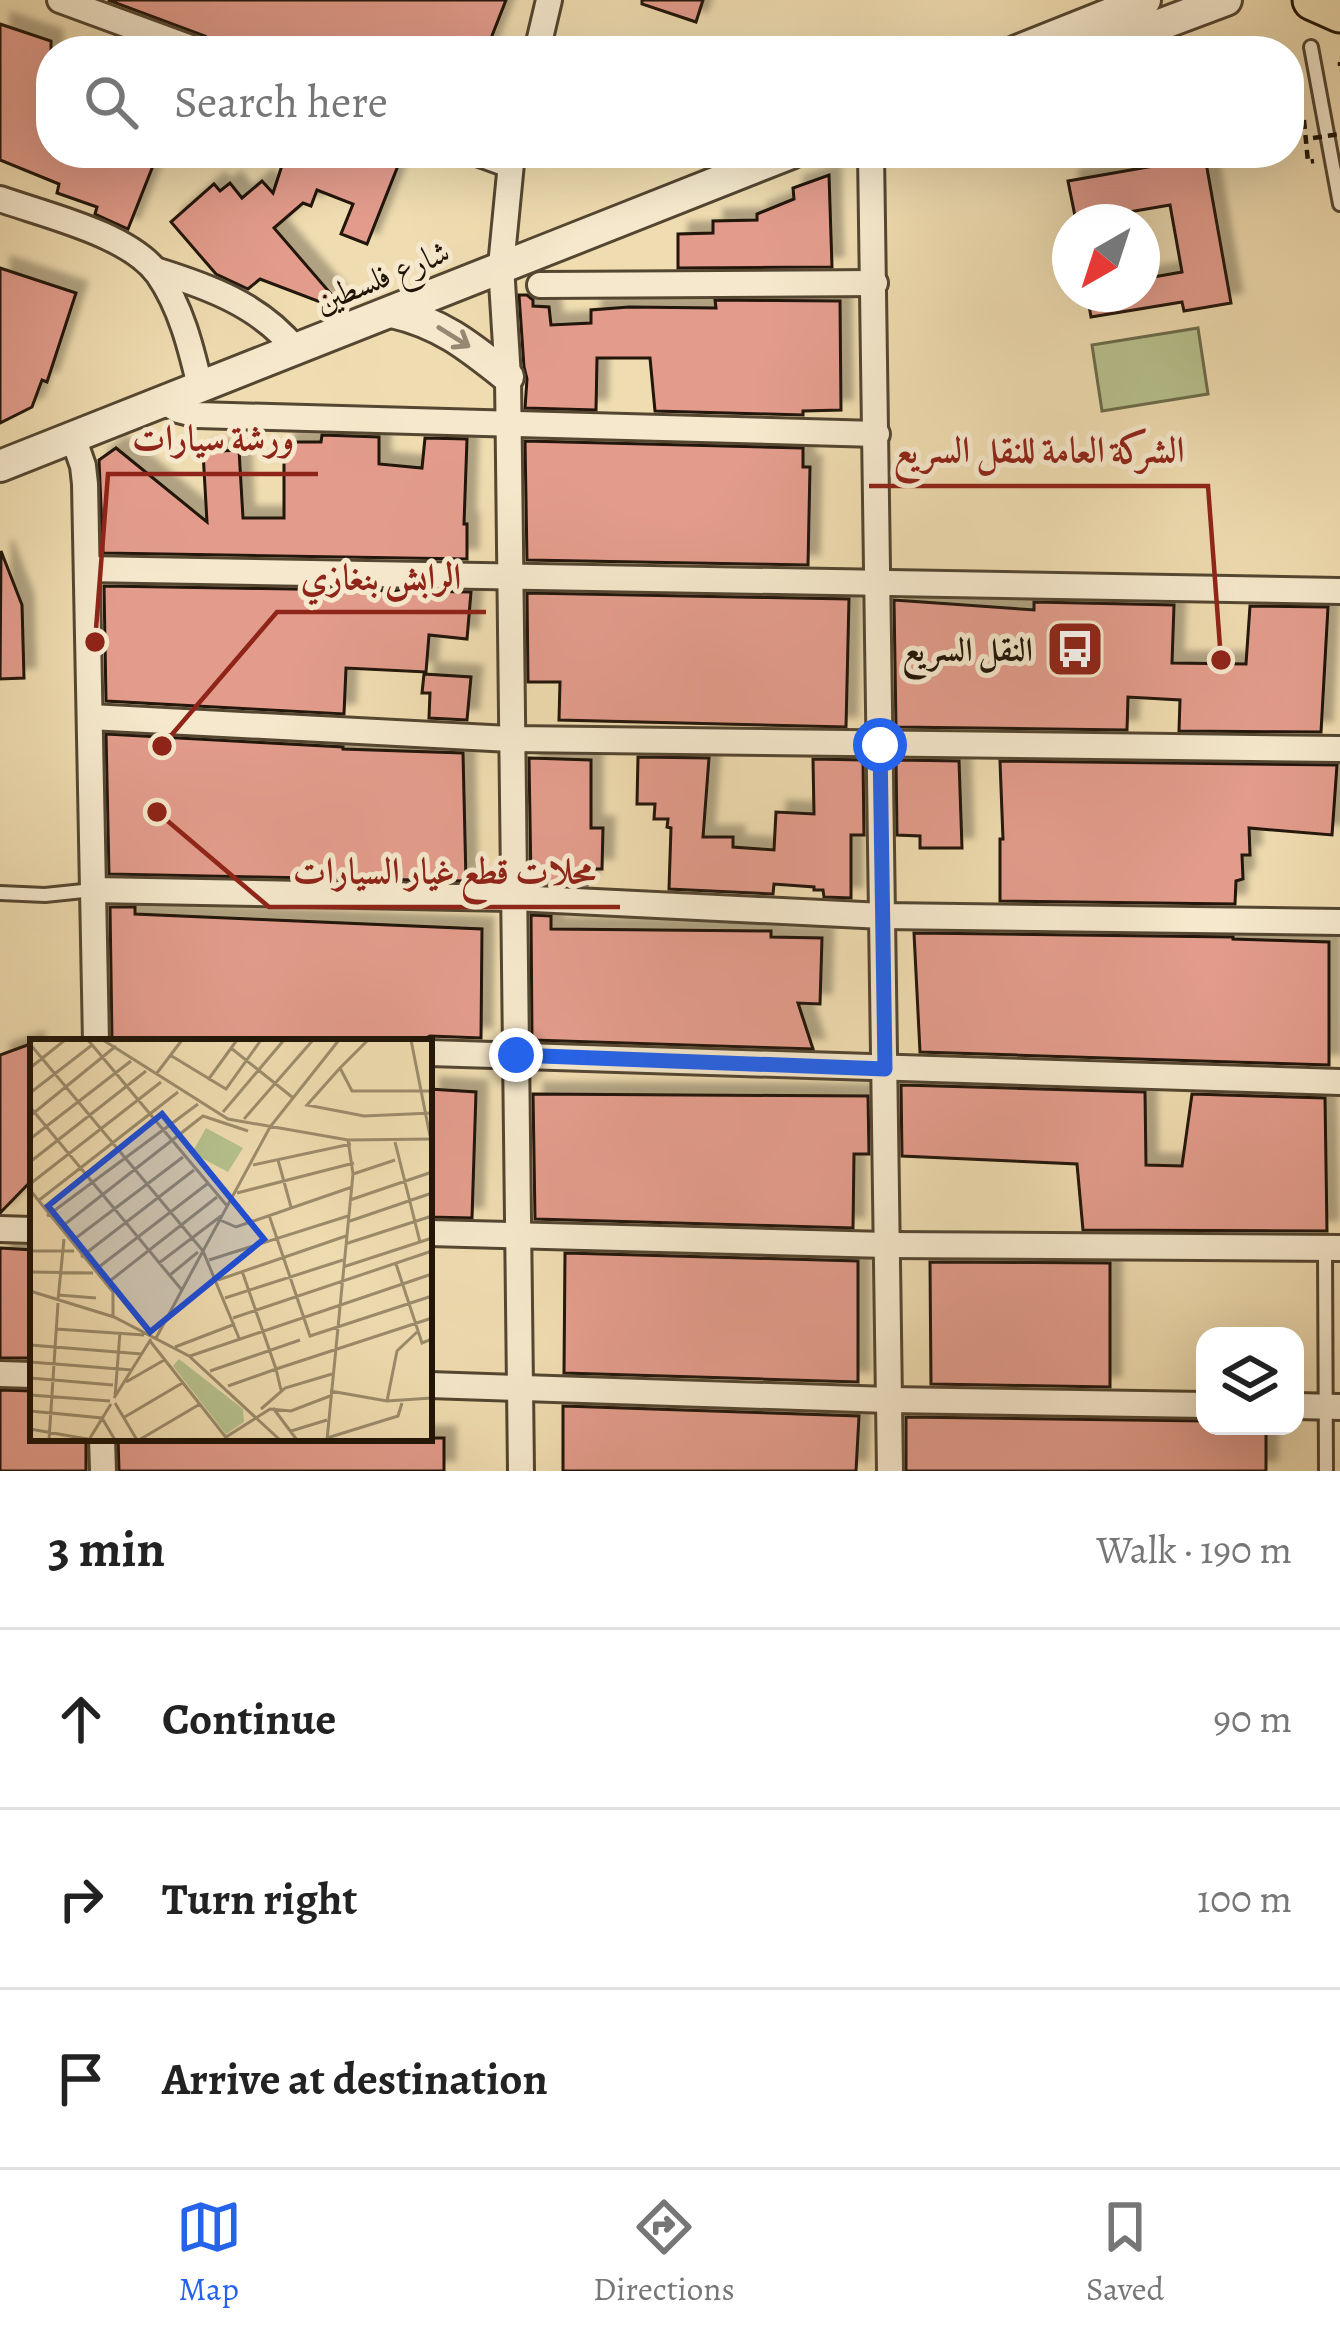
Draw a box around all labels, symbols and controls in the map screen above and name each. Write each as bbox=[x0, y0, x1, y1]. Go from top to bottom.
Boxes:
search box bbox=[36, 36, 1304, 168]
icon: search bbox=[78, 69, 144, 135]
text: Search here bbox=[174, 71, 388, 133]
north arrow bbox=[1052, 204, 1160, 312]
street label: شارع فلسطين bbox=[308, 229, 459, 329]
one-way arrow bbox=[436, 324, 470, 349]
callout: ورشة سيارات bbox=[108, 402, 318, 474]
text: ورشة سيارات bbox=[132, 413, 294, 462]
callout: الشركة العامة للنقل السريع bbox=[869, 414, 1208, 486]
text: الشركة العامة للنقل السريع bbox=[893, 425, 1185, 484]
callout: الرابش بنغازي bbox=[277, 540, 486, 612]
text: الرابش بنغازي bbox=[301, 552, 461, 606]
bus stop icon: النقل السريع bbox=[1044, 618, 1106, 680]
place label: النقل السريع bbox=[902, 627, 1033, 680]
route start bbox=[853, 718, 907, 772]
callout: محلات قطع غيار السيارات bbox=[269, 835, 620, 907]
text: محلات قطع غيار السيارات bbox=[293, 846, 597, 905]
route end bbox=[489, 1028, 543, 1082]
inset map bbox=[30, 1039, 432, 1441]
map controls bbox=[1196, 1327, 1304, 1435]
button: layers bbox=[1196, 1327, 1304, 1435]
text: 3 min bbox=[48, 1514, 165, 1584]
text: Walk · 190 m bbox=[1096, 1523, 1292, 1576]
icon: ahead bbox=[48, 1686, 114, 1752]
text: Continue bbox=[162, 1688, 336, 1750]
text: 90 m bbox=[1213, 1692, 1292, 1745]
icon: right bbox=[48, 1866, 114, 1932]
text: Turn right bbox=[162, 1868, 357, 1930]
text: 100 m bbox=[1197, 1872, 1292, 1925]
icon: arrive bbox=[48, 2046, 114, 2112]
text: Arrive at destination bbox=[162, 2048, 548, 2110]
tab: Map bbox=[176, 2194, 242, 2311]
tab: Directions bbox=[593, 2194, 735, 2311]
tab: Saved bbox=[1086, 2194, 1164, 2311]

